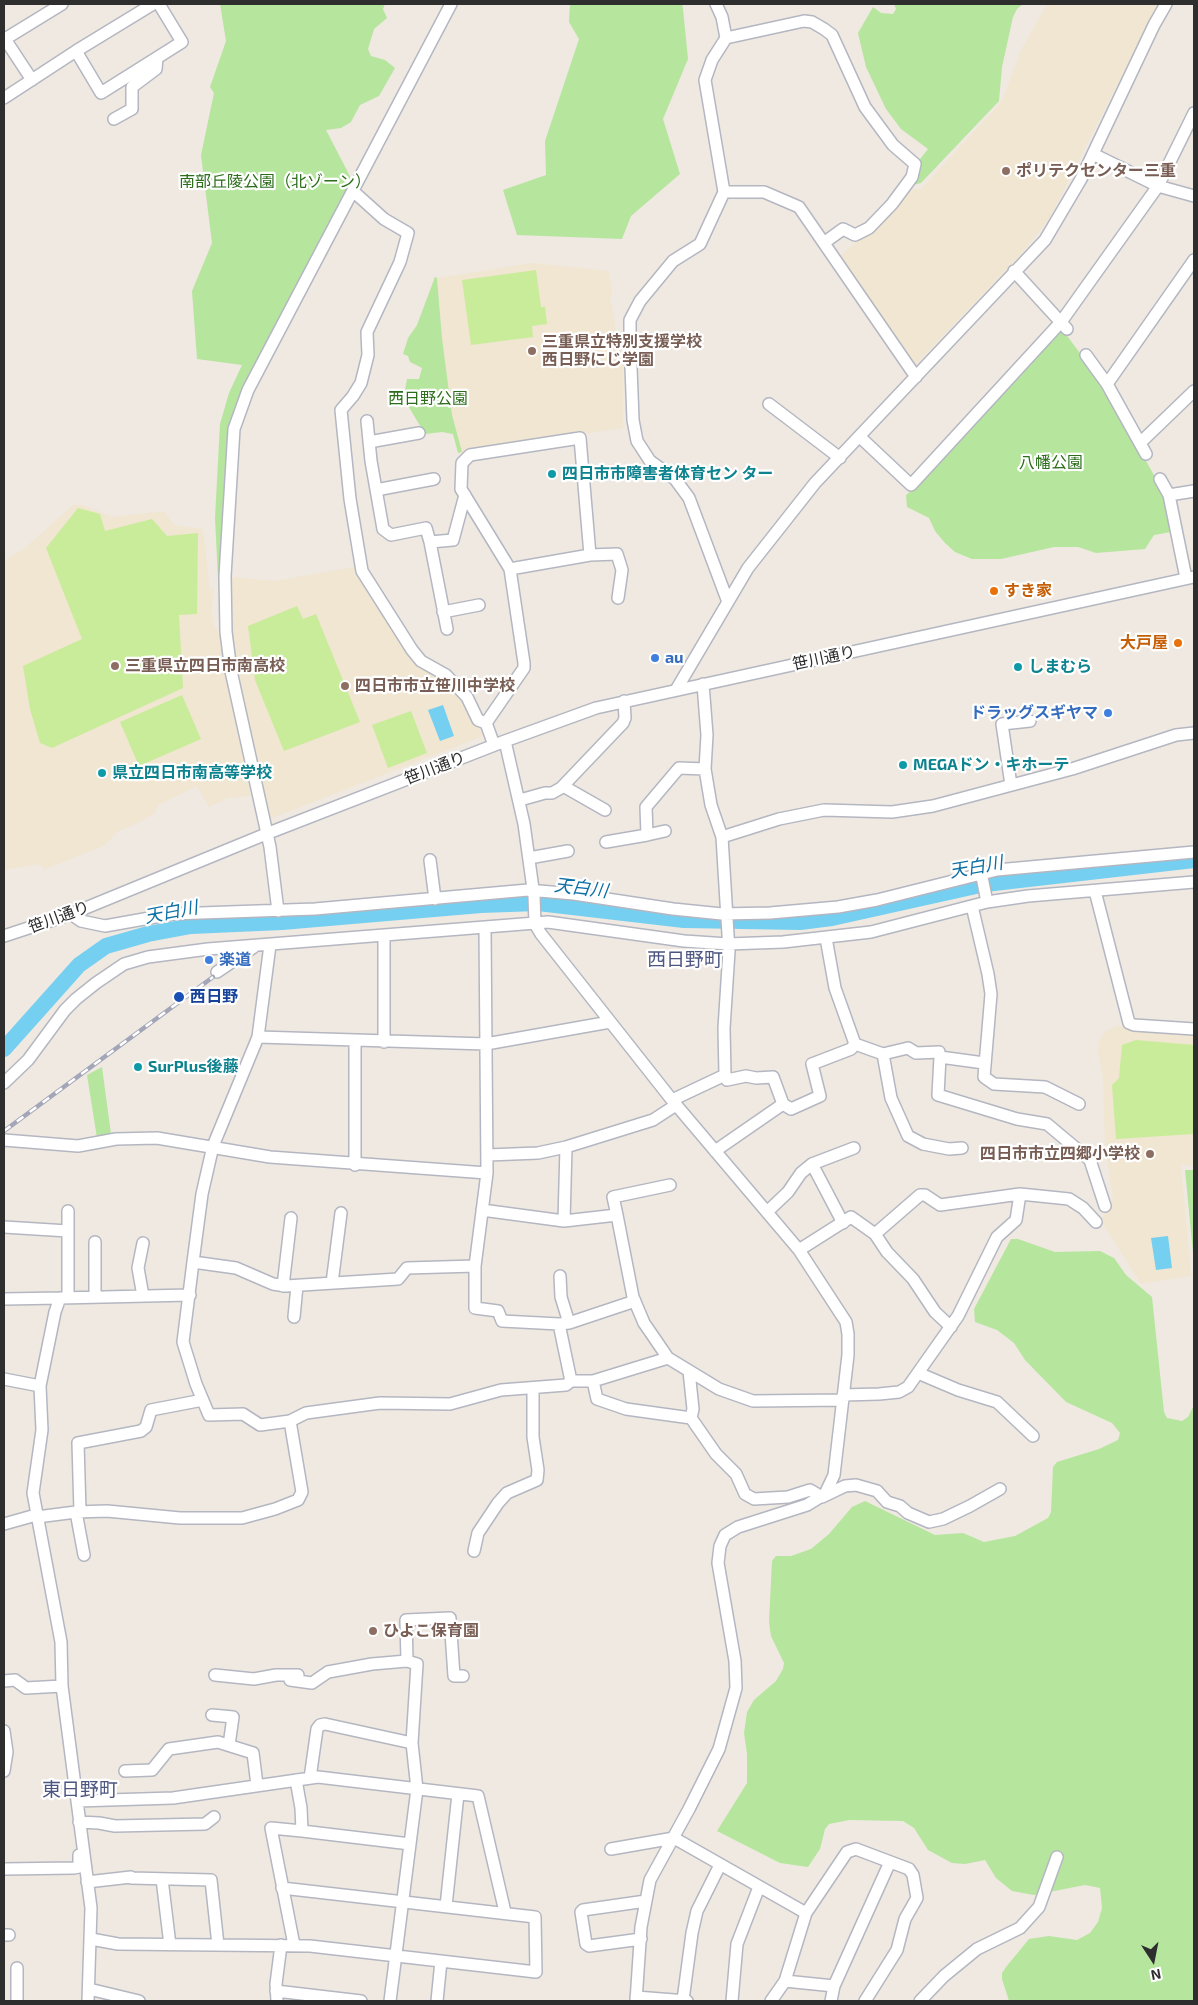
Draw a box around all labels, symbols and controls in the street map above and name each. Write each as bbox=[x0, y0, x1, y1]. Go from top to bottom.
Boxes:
place label: ポリテクセンター三重 bbox=[1016, 161, 1176, 181]
marker: ポリテクセンター三重 bbox=[1000, 165, 1012, 177]
park label: 南部丘陵公園（北ゾーン） bbox=[179, 172, 371, 192]
place label: 三重県立特別支援学校 西日野にじ学園 bbox=[542, 332, 702, 370]
marker: 三重県立特別支援学校 西日野にじ学園 bbox=[526, 345, 538, 357]
park label: 西日野公園 bbox=[388, 389, 468, 409]
park label: 八幡公園 bbox=[1019, 453, 1083, 473]
place label: 四日市市障害者体育セン ター bbox=[562, 464, 773, 484]
marker: 四日市市障害者体育セン ター bbox=[546, 468, 558, 480]
place label: すき家 bbox=[1004, 581, 1052, 601]
marker: すき家 bbox=[988, 585, 1000, 597]
place label: 大戸屋 bbox=[1120, 633, 1168, 653]
marker: 大戸屋 bbox=[1172, 637, 1184, 649]
street label: 笹川通り bbox=[791, 642, 857, 674]
place label: au bbox=[665, 648, 684, 668]
marker: au bbox=[649, 652, 661, 664]
place label: 三重県立四日市南高校 bbox=[125, 656, 285, 676]
place label: しまむら bbox=[1028, 657, 1092, 677]
marker: 三重県立四日市南高校 bbox=[109, 660, 121, 672]
marker: しまむら bbox=[1012, 661, 1024, 673]
place label: 四日市市立笹川中学校 bbox=[355, 676, 515, 696]
marker: 四日市市立笹川中学校 bbox=[339, 680, 351, 692]
place label: ドラッグスギヤマ bbox=[970, 703, 1098, 723]
marker: ドラッグスギヤマ bbox=[1102, 707, 1114, 719]
street label: 笹川通り bbox=[402, 748, 468, 788]
place label: MEGAドン・キホーテ bbox=[913, 755, 1070, 775]
marker: MEGAドン・キホーテ bbox=[897, 759, 909, 771]
place label: 県立四日市南高等学校 bbox=[112, 763, 272, 783]
marker: 県立四日市南高等学校 bbox=[96, 767, 108, 779]
water label: 天白川 bbox=[948, 852, 1004, 882]
water label: 天白川 bbox=[553, 874, 609, 902]
water label: 天白川 bbox=[142, 896, 200, 928]
street label: 笹川通り bbox=[26, 897, 92, 937]
district label: 西日野町 bbox=[647, 949, 723, 971]
place label: 楽道 bbox=[219, 950, 251, 970]
marker: 楽道 bbox=[203, 954, 215, 966]
place label: 西日野 bbox=[190, 987, 238, 1007]
marker: 西日野 bbox=[172, 990, 186, 1004]
place label: SurPlus後藤 bbox=[148, 1057, 239, 1077]
marker: SurPlus後藤 bbox=[132, 1061, 144, 1073]
place label: 四日市市立四郷小学校 bbox=[980, 1144, 1140, 1164]
marker: 四日市市立四郷小学校 bbox=[1144, 1148, 1156, 1160]
place label: ひよこ保育園 bbox=[383, 1621, 479, 1641]
marker: ひよこ保育園 bbox=[367, 1625, 379, 1637]
district label: 東日野町 bbox=[42, 1779, 118, 1801]
north arrow bbox=[1128, 1935, 1178, 1985]
text: N bbox=[1149, 1966, 1163, 1985]

